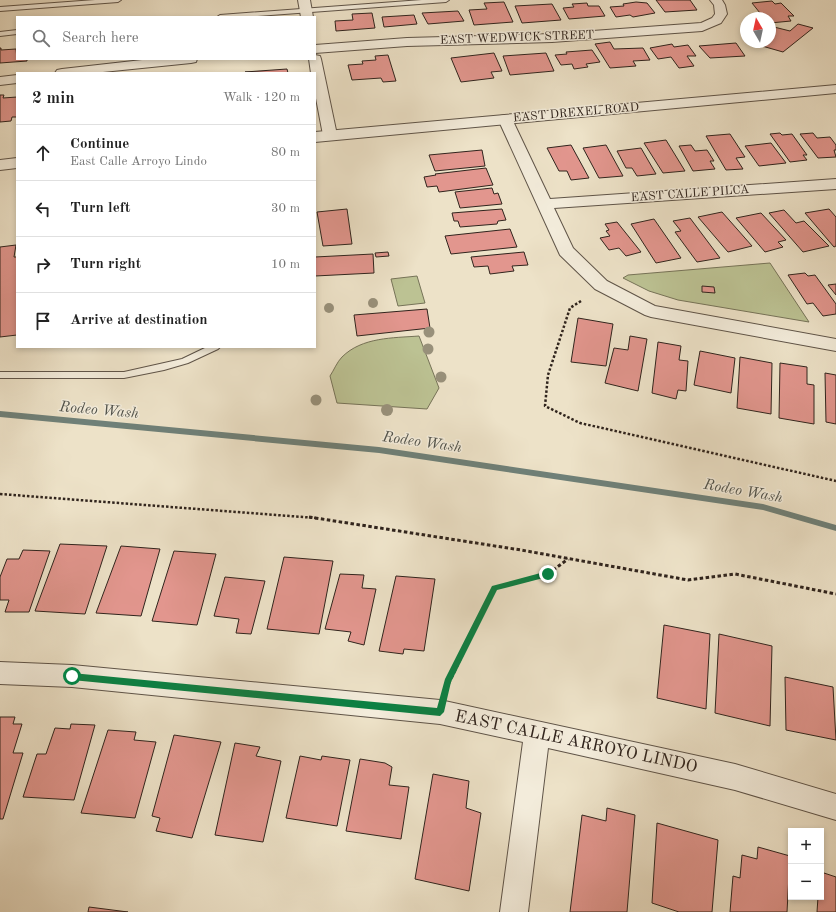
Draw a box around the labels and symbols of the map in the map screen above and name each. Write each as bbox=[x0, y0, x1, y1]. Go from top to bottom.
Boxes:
north arrow bbox=[740, 12, 776, 48]
street label: EAST WEDWICK STREET bbox=[440, 29, 594, 47]
street label: EAST DREXEL ROAD bbox=[512, 102, 640, 124]
street label: EAST CALLE PILCA bbox=[630, 184, 750, 204]
water label: Rodeo Wash bbox=[58, 400, 140, 422]
water label: Rodeo Wash bbox=[380, 430, 463, 456]
water label: Rodeo Wash bbox=[701, 477, 784, 506]
route end bbox=[539, 565, 557, 583]
route start bbox=[63, 667, 81, 685]
street label: EAST CALLE ARROYO LINDO bbox=[453, 708, 699, 776]

